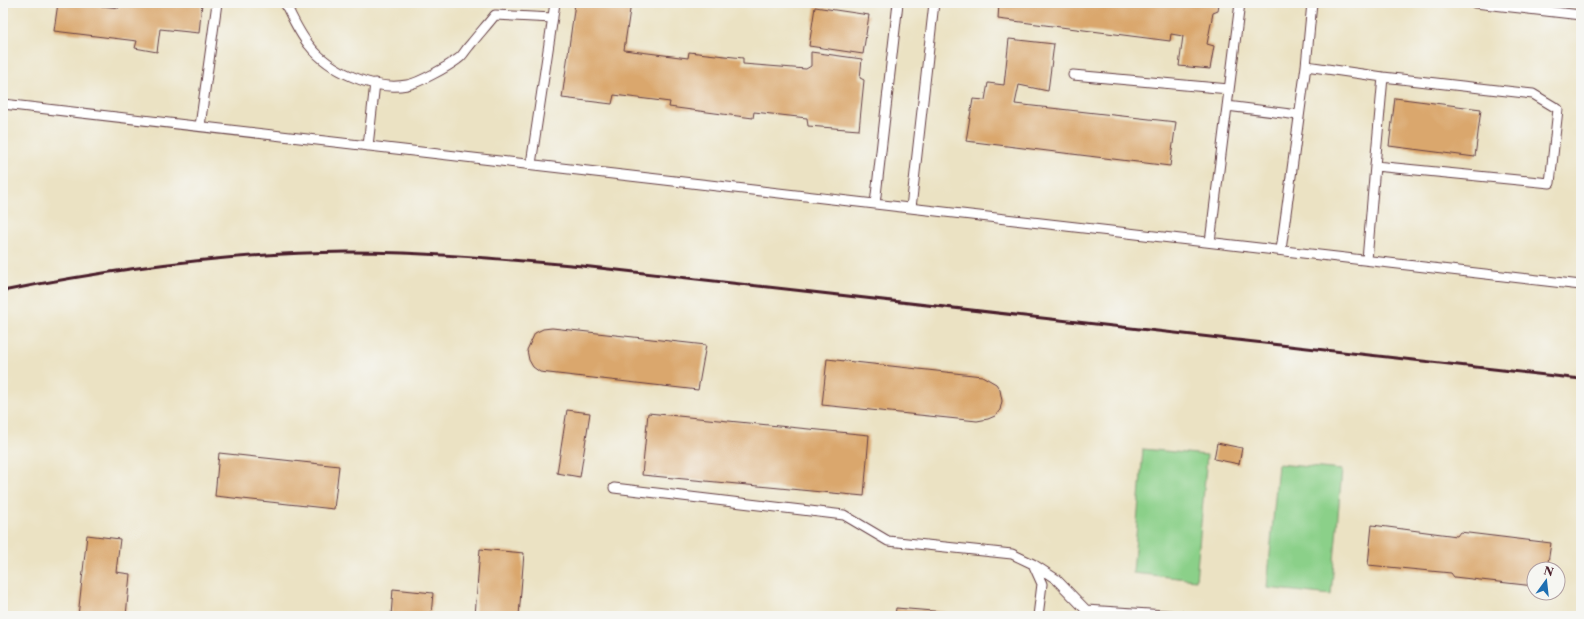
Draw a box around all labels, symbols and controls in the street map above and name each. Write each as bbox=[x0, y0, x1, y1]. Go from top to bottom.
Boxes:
north arrow bbox=[1526, 561, 1566, 601]
text: N bbox=[1542, 563, 1555, 579]

